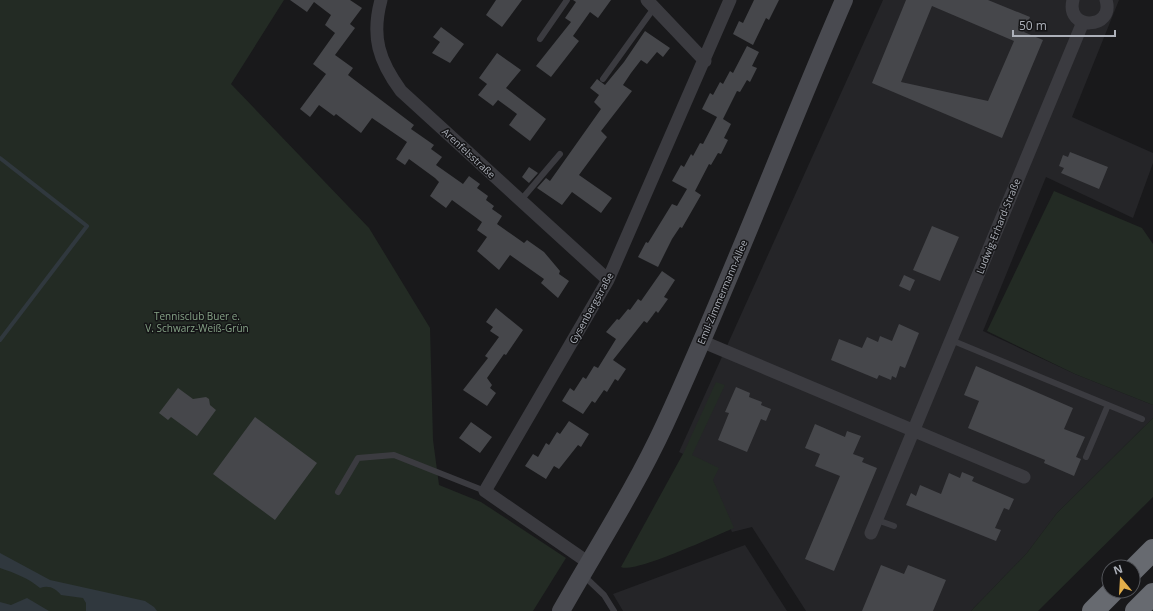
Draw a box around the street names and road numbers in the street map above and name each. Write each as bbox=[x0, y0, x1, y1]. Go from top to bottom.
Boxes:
street label: Arenfelsstraße bbox=[439, 125, 499, 182]
street label: Ludwig-Erhard-Straße bbox=[972, 176, 1024, 276]
street label: Emil-Zimmermann-Allee bbox=[694, 237, 751, 346]
street label: Gysenbergstraße bbox=[566, 269, 617, 346]

